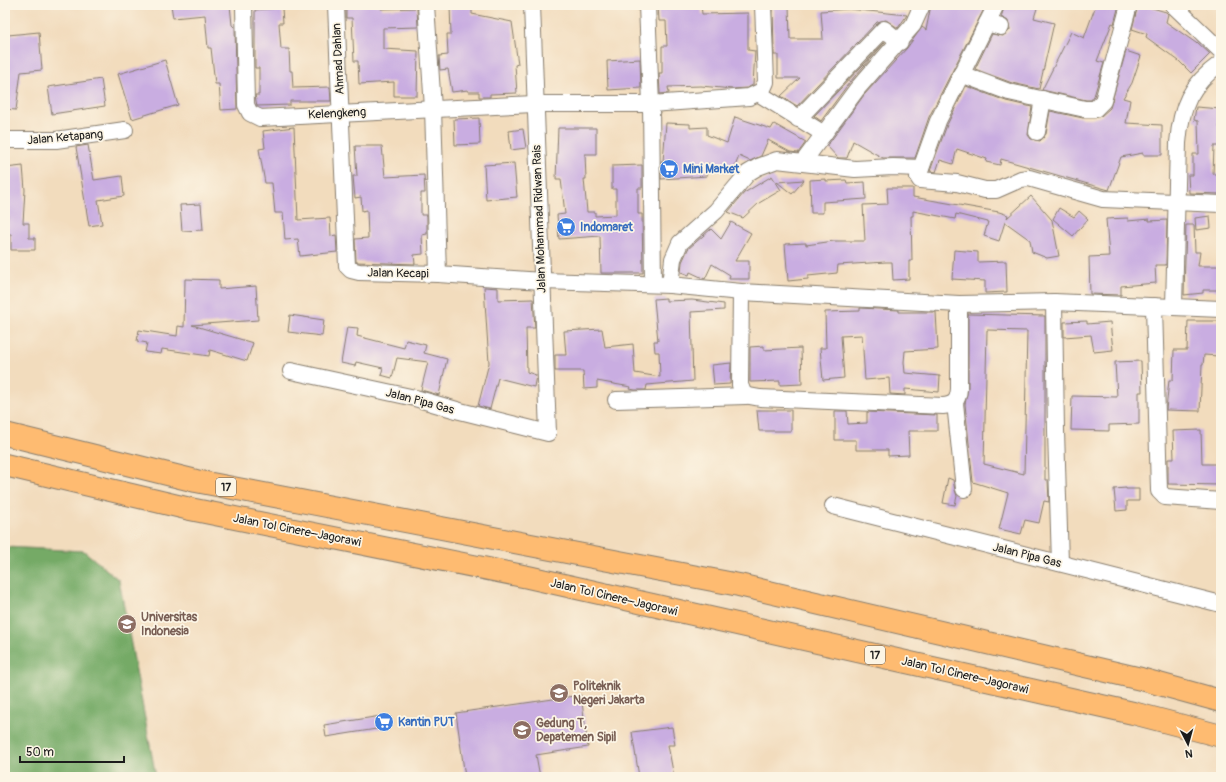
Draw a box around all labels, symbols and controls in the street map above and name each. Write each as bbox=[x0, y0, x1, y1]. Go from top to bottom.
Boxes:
street label: Ahmad Dahlan bbox=[329, 23, 348, 95]
street label: Kelengkeng bbox=[308, 104, 366, 123]
street label: Jalan Ketapang bbox=[26, 127, 104, 148]
street label: Jalan Mohammad Ridwan Rais bbox=[529, 144, 550, 293]
supermarket icon: Mini Market bbox=[658, 158, 680, 180]
place label: Mini Market bbox=[683, 162, 741, 177]
supermarket icon: Indomaret bbox=[555, 216, 577, 238]
place label: Indomaret bbox=[580, 220, 634, 235]
street label: Jalan Kecapi bbox=[367, 265, 429, 282]
street label: Jalan Pipa Gas bbox=[384, 385, 456, 418]
road number: 17 bbox=[216, 478, 236, 496]
street label: Jalan Tol Cinere–Jagorawi bbox=[232, 511, 362, 550]
street label: Jalan Pipa Gas bbox=[991, 540, 1063, 571]
street label: Jalan Tol Cinere–Jagorawi bbox=[549, 576, 679, 619]
place label: Universitas Indonesia bbox=[141, 610, 198, 639]
school or university icon: Universitas Indonesia bbox=[116, 613, 138, 635]
road number: 17 bbox=[865, 646, 885, 664]
street label: Jalan Tol Cinere–Jagorawi bbox=[900, 654, 1030, 697]
place label: Politeknik Negeri Jakarta bbox=[573, 679, 645, 708]
school or university icon: Politeknik Negeri Jakarta bbox=[548, 682, 570, 704]
supermarket icon: Kantin PUT bbox=[373, 711, 395, 733]
place label: Kantin PUT bbox=[398, 715, 455, 730]
place label: Gedung T, Depatemen Sipil bbox=[536, 716, 617, 745]
school or university icon: Gedung T, Depatemen Sipil bbox=[511, 719, 533, 741]
north arrow bbox=[1168, 724, 1208, 764]
scale bar bbox=[20, 738, 124, 764]
text: 50 m bbox=[26, 745, 54, 760]
text: N bbox=[1184, 747, 1193, 760]

